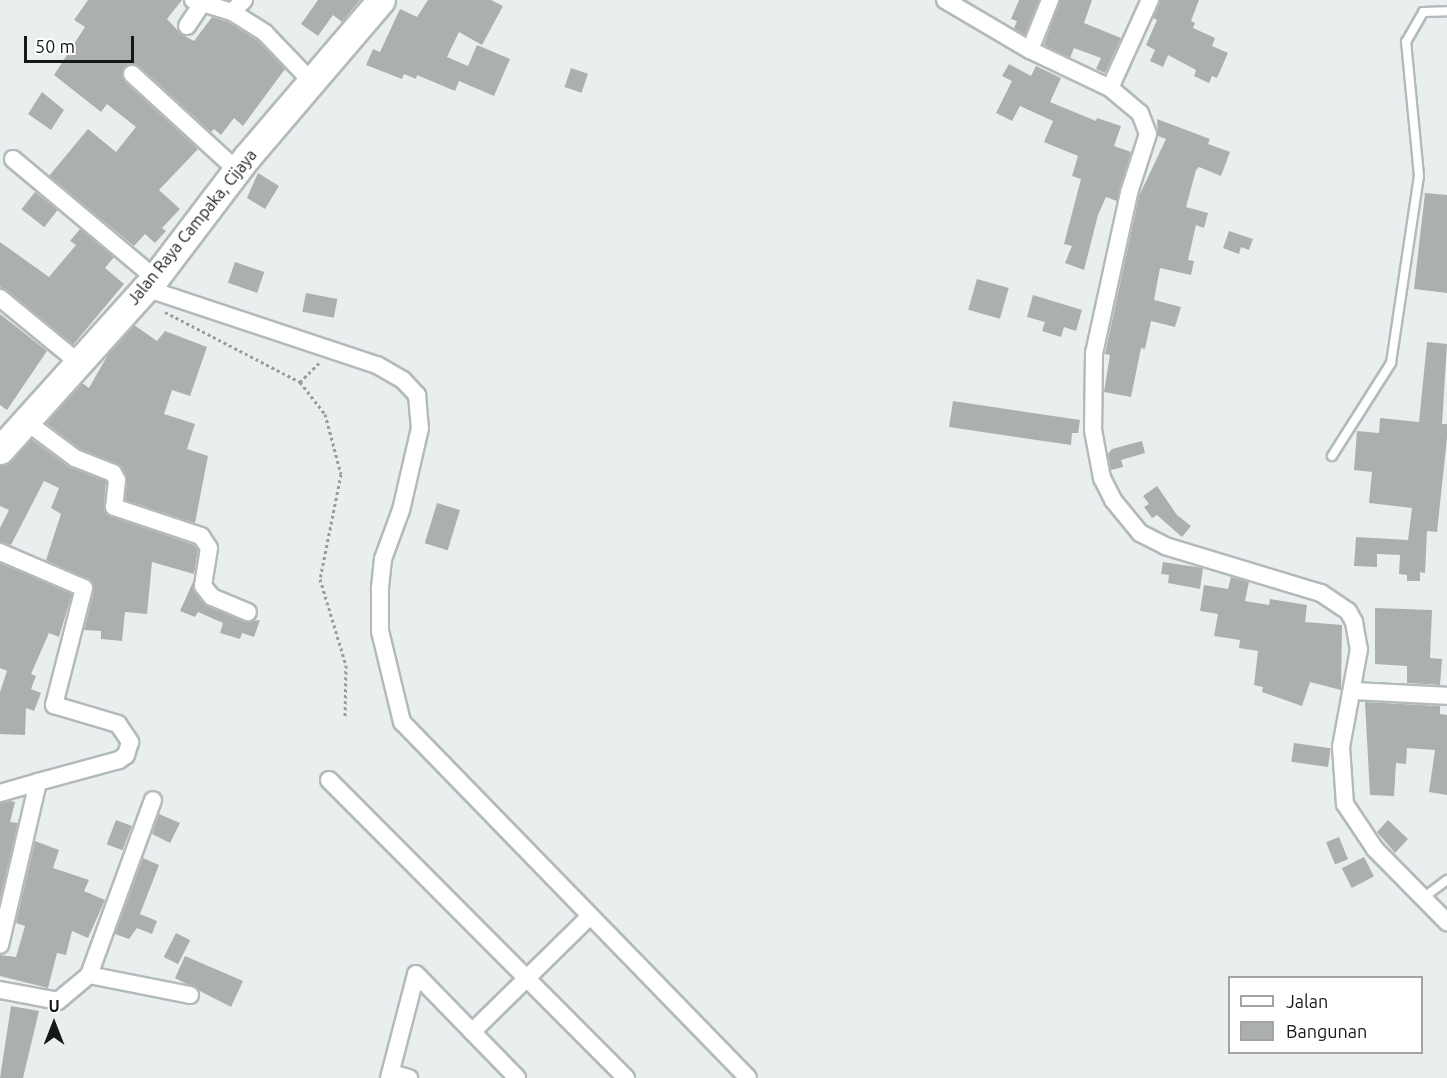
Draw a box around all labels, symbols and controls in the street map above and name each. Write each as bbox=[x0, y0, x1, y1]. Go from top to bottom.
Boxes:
scale bar bbox=[27, 24, 136, 62]
text: 50 m bbox=[35, 36, 75, 56]
street label: Jalan Raya Campaka, Cijaya bbox=[123, 146, 261, 308]
legend bbox=[1228, 976, 1423, 1054]
text: Jalan bbox=[1286, 991, 1328, 1011]
north arrow bbox=[24, 994, 84, 1054]
text: U bbox=[48, 997, 60, 1015]
text: Bangunan bbox=[1286, 1021, 1367, 1041]

